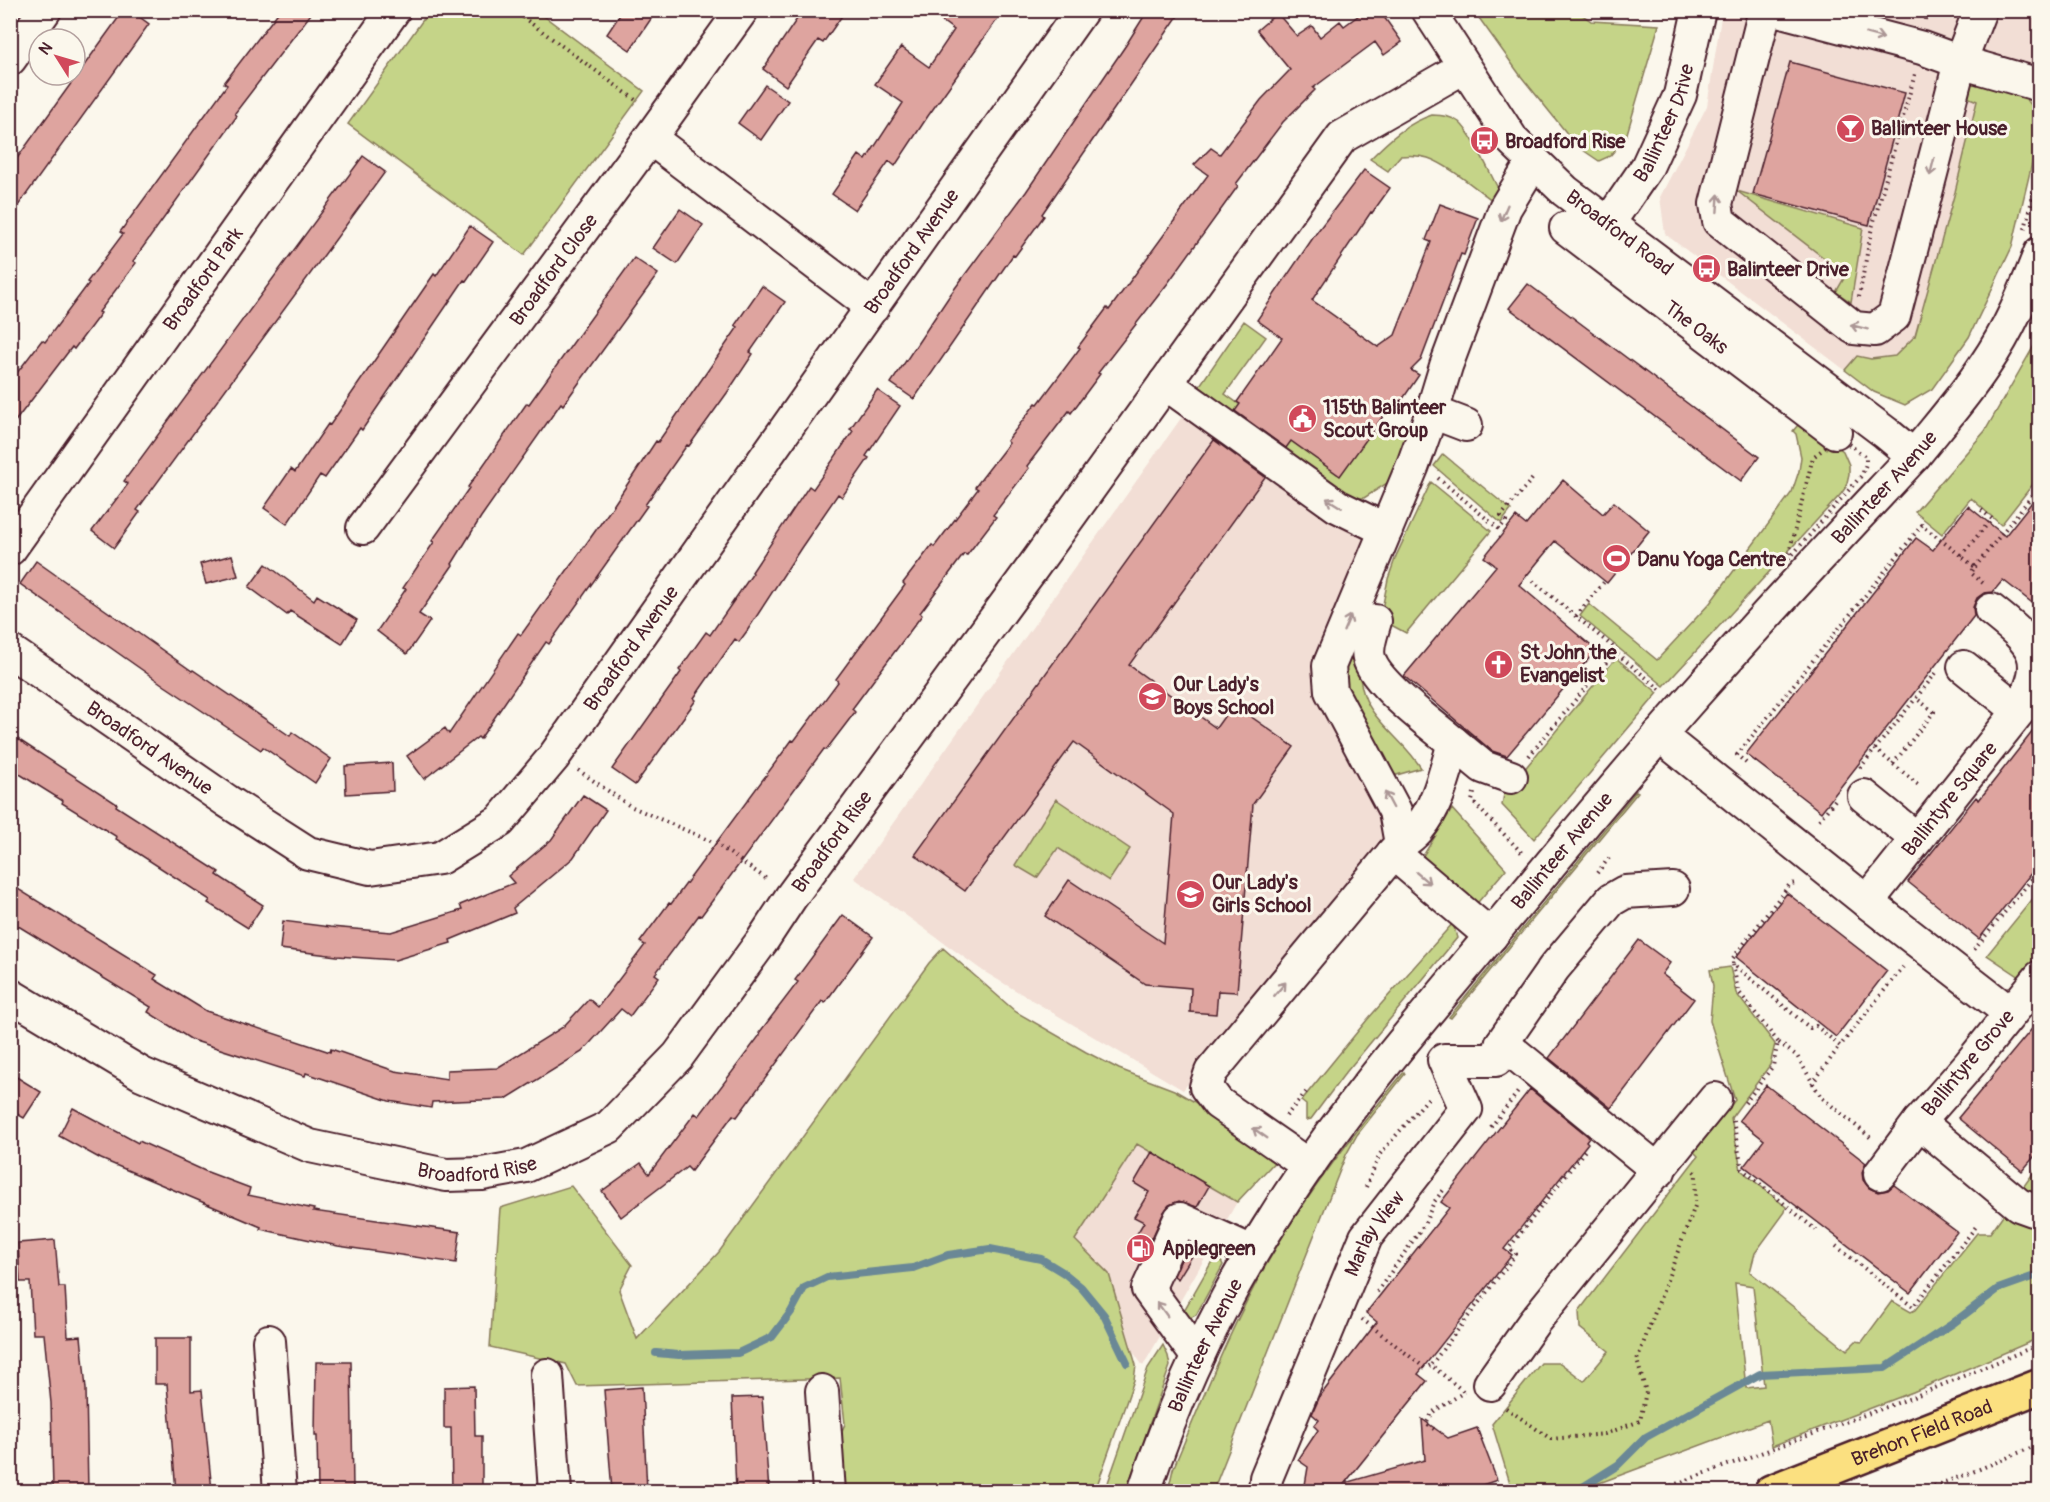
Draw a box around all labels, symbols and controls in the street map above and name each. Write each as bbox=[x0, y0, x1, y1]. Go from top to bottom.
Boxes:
north arrow bbox=[27, 27, 87, 87]
one-way arrow bbox=[1865, 30, 1884, 42]
text: N bbox=[35, 38, 57, 59]
street label: Ballinteer Drive bbox=[1628, 61, 1699, 187]
bar icon: Ballinteer House bbox=[1834, 112, 1866, 144]
place label: Ballinteer House bbox=[1871, 116, 2008, 141]
bus stop icon: Broadford Rise bbox=[1468, 125, 1500, 157]
place label: Broadford Rise bbox=[1505, 129, 1627, 154]
one-way arrow bbox=[1925, 157, 1937, 176]
street label: Broadford Avenue bbox=[858, 184, 964, 319]
street label: Broadford Road bbox=[1561, 184, 1678, 281]
one-way arrow bbox=[1713, 194, 1724, 213]
one-way arrow bbox=[1498, 203, 1509, 221]
street label: Broadford Close bbox=[504, 208, 603, 331]
street label: Broadford Park bbox=[157, 221, 248, 335]
bus stop icon: Balinteer Drive bbox=[1690, 253, 1722, 285]
place label: Balinteer Drive bbox=[1727, 257, 1850, 282]
street label: The Oaks bbox=[1660, 295, 1734, 359]
one-way arrow bbox=[1849, 321, 1868, 332]
place label: 115th Balinteer Scout Group bbox=[1323, 395, 1447, 443]
public building icon: 115th Balinteer Scout Group bbox=[1286, 403, 1318, 435]
street label: Ballinteer Avenue bbox=[1826, 425, 1942, 549]
one-way arrow bbox=[1326, 497, 1343, 510]
sports icon: Danu Yoga Centre bbox=[1600, 543, 1632, 575]
place label: Danu Yoga Centre bbox=[1637, 547, 1787, 572]
street label: Broadford Avenue bbox=[578, 580, 684, 716]
one-way arrow bbox=[1342, 614, 1353, 632]
place label: St John the Evangelist bbox=[1520, 640, 1618, 688]
church icon: St John the Evangelist bbox=[1483, 648, 1515, 680]
place label: Our Lady's Boys School bbox=[1173, 672, 1274, 720]
school or university icon: Our Lady's Boys School bbox=[1136, 680, 1168, 712]
street label: Broadford Avenue bbox=[82, 695, 218, 800]
street label: Ballintyre Square bbox=[1896, 736, 2002, 861]
street label: Broadford Rise bbox=[786, 785, 877, 898]
street label: Ballinteer Avenue bbox=[1505, 787, 1618, 915]
one-way arrow bbox=[1382, 791, 1394, 809]
place label: Our Lady's Girls School bbox=[1212, 870, 1311, 918]
one-way arrow bbox=[1415, 871, 1430, 885]
school or university icon: Our Lady's Girls School bbox=[1175, 878, 1207, 910]
one-way arrow bbox=[1273, 981, 1286, 997]
street label: Ballintyre Grove bbox=[1916, 1004, 2020, 1122]
one-way arrow bbox=[1253, 1127, 1269, 1139]
street label: Broadford Rise bbox=[415, 1150, 541, 1187]
street label: Marlay View bbox=[1339, 1185, 1410, 1280]
fuel station icon: Applegreen bbox=[1125, 1232, 1157, 1264]
place label: Applegreen bbox=[1162, 1236, 1256, 1261]
street label: Ballinteer Avenue bbox=[1162, 1274, 1248, 1416]
one-way arrow bbox=[1156, 1302, 1168, 1318]
street label: Brehon Field Road bbox=[1848, 1394, 1996, 1472]

